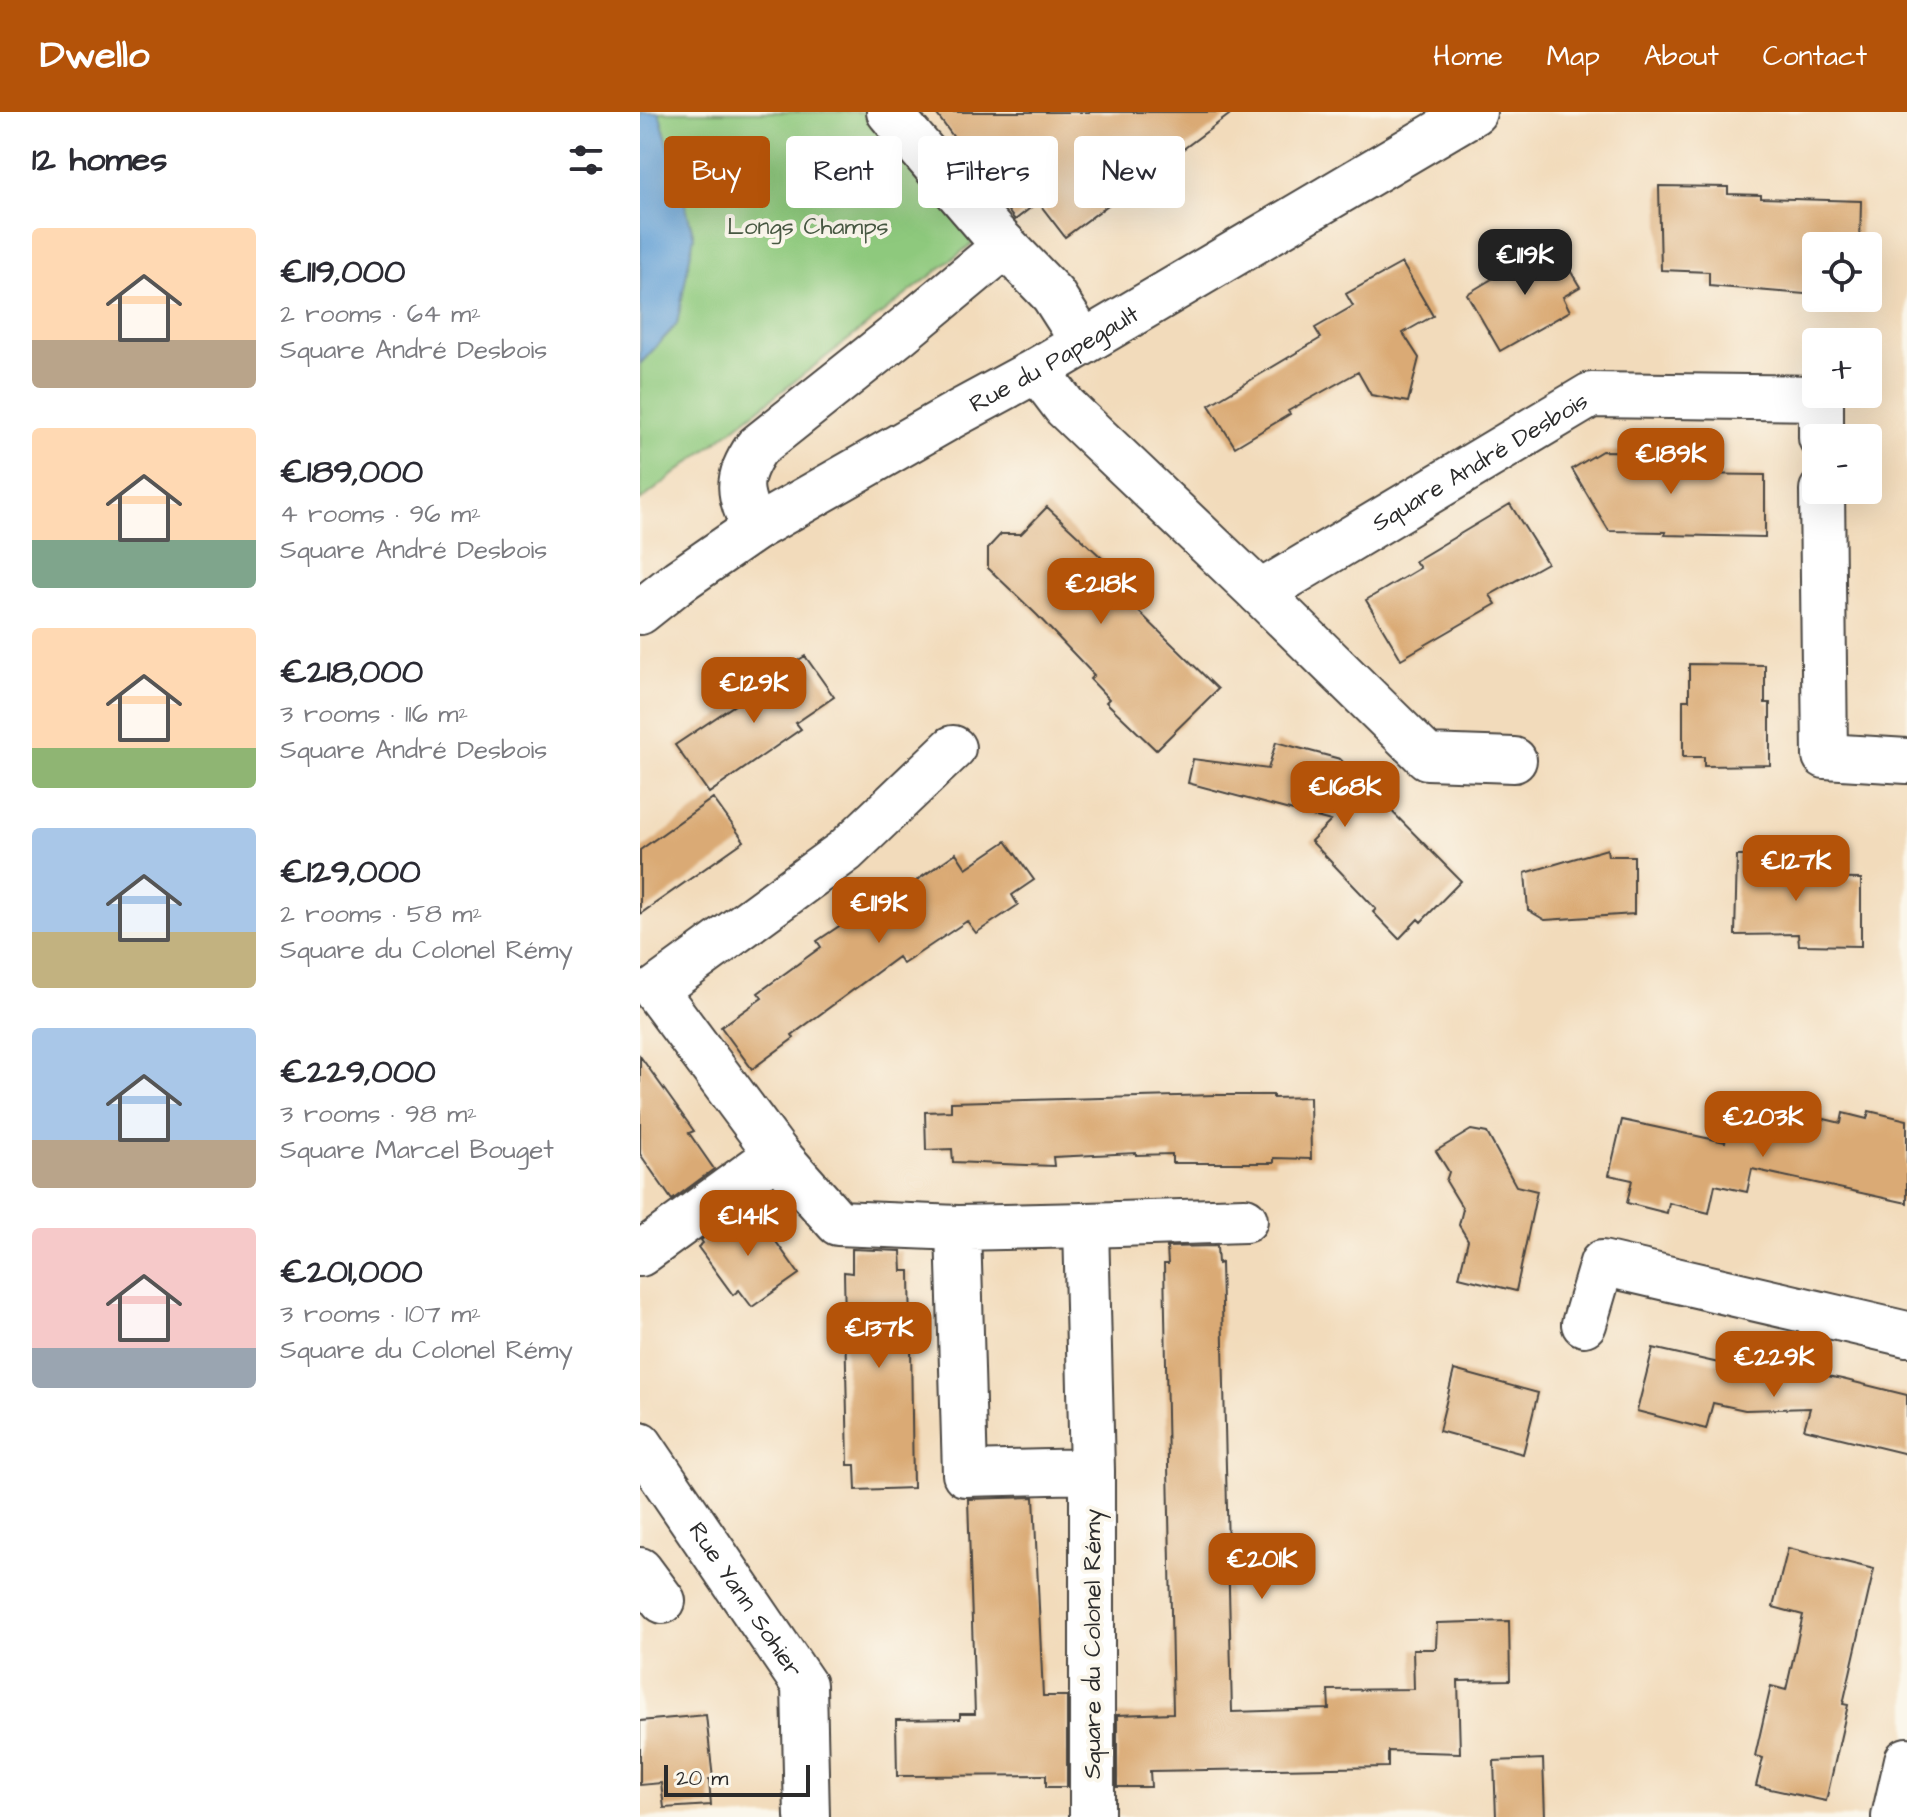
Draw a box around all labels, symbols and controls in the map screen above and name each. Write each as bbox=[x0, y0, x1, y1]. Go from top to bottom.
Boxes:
text: Dwello bbox=[40, 30, 149, 82]
text: Home bbox=[1433, 37, 1503, 76]
text: Map bbox=[1547, 37, 1600, 76]
text: About bbox=[1644, 37, 1719, 76]
text: Contact bbox=[1763, 37, 1867, 76]
text: 12 homes bbox=[32, 136, 167, 184]
chip: Buy bbox=[664, 136, 770, 208]
chip: Rent bbox=[786, 136, 902, 208]
chip: Filters bbox=[918, 136, 1058, 208]
chip: New bbox=[1074, 136, 1185, 208]
icon: filters bbox=[564, 138, 608, 182]
park label: Longs Champs bbox=[727, 210, 889, 245]
pin: €119K bbox=[1469, 229, 1581, 297]
map controls bbox=[1802, 232, 1882, 504]
button: locate bbox=[1802, 232, 1882, 312]
text: €119K bbox=[1496, 237, 1554, 273]
text: €119,000 bbox=[280, 248, 405, 296]
icon: home bbox=[96, 260, 192, 356]
text: 2 rooms · 64 m² bbox=[280, 296, 481, 332]
street label: Rue du Papegault bbox=[964, 297, 1146, 421]
button: + bbox=[1802, 328, 1882, 408]
text: Square André Desbois bbox=[280, 332, 547, 368]
street label: Square André Desbois bbox=[1366, 385, 1595, 540]
button: − bbox=[1802, 424, 1882, 504]
pin: €189K bbox=[1615, 428, 1727, 496]
text: €189K bbox=[1635, 436, 1707, 472]
text: €189,000 bbox=[280, 448, 423, 496]
icon: home bbox=[96, 460, 192, 556]
text: 4 rooms · 96 m² bbox=[280, 496, 481, 532]
text: Square André Desbois bbox=[280, 532, 547, 568]
pin: €218K bbox=[1045, 558, 1157, 626]
text: €218K bbox=[1065, 566, 1137, 602]
text: €218,000 bbox=[280, 648, 423, 696]
pin: €129K bbox=[698, 657, 810, 725]
icon: home bbox=[96, 660, 192, 756]
text: €129K bbox=[719, 665, 789, 701]
text: 3 rooms · 116 m² bbox=[280, 696, 468, 732]
text: Square André Desbois bbox=[280, 732, 547, 768]
pin: €168K bbox=[1289, 761, 1401, 829]
text: €168K bbox=[1309, 769, 1381, 805]
pin: €127K bbox=[1740, 835, 1852, 903]
text: €127K bbox=[1761, 843, 1831, 879]
text: €129,000 bbox=[280, 848, 421, 896]
icon: home bbox=[96, 860, 192, 956]
pin: €119K bbox=[823, 877, 935, 945]
text: €119K bbox=[850, 885, 908, 921]
text: 2 rooms · 58 m² bbox=[280, 896, 482, 932]
text: Square du Colonel Rémy bbox=[280, 932, 573, 968]
text: €229,000 bbox=[280, 1048, 436, 1096]
icon: home bbox=[96, 1060, 192, 1156]
pin: €203K bbox=[1707, 1091, 1819, 1159]
text: 3 rooms · 98 m² bbox=[280, 1096, 477, 1132]
text: €203K bbox=[1723, 1099, 1803, 1135]
text: Square Marcel Bouget bbox=[280, 1132, 554, 1168]
pin: €141K bbox=[692, 1190, 804, 1258]
text: €141K bbox=[718, 1198, 778, 1234]
text: €201,000 bbox=[280, 1248, 423, 1296]
icon: home bbox=[96, 1260, 192, 1356]
text: 3 rooms · 107 m² bbox=[280, 1296, 481, 1332]
pin: €137K bbox=[823, 1302, 935, 1370]
text: €137K bbox=[845, 1310, 913, 1346]
pin: €229K bbox=[1718, 1331, 1830, 1399]
text: Square du Colonel Rémy bbox=[280, 1332, 573, 1368]
text: €229K bbox=[1734, 1339, 1814, 1375]
street label: Square du Colonel Rémy bbox=[1076, 1509, 1111, 1779]
street label: Rue Yann Sohier bbox=[680, 1516, 810, 1684]
pin: €201K bbox=[1206, 1533, 1318, 1601]
text: €201K bbox=[1226, 1541, 1298, 1577]
scale bar bbox=[664, 1761, 810, 1797]
text: 20 m bbox=[676, 1763, 728, 1794]

